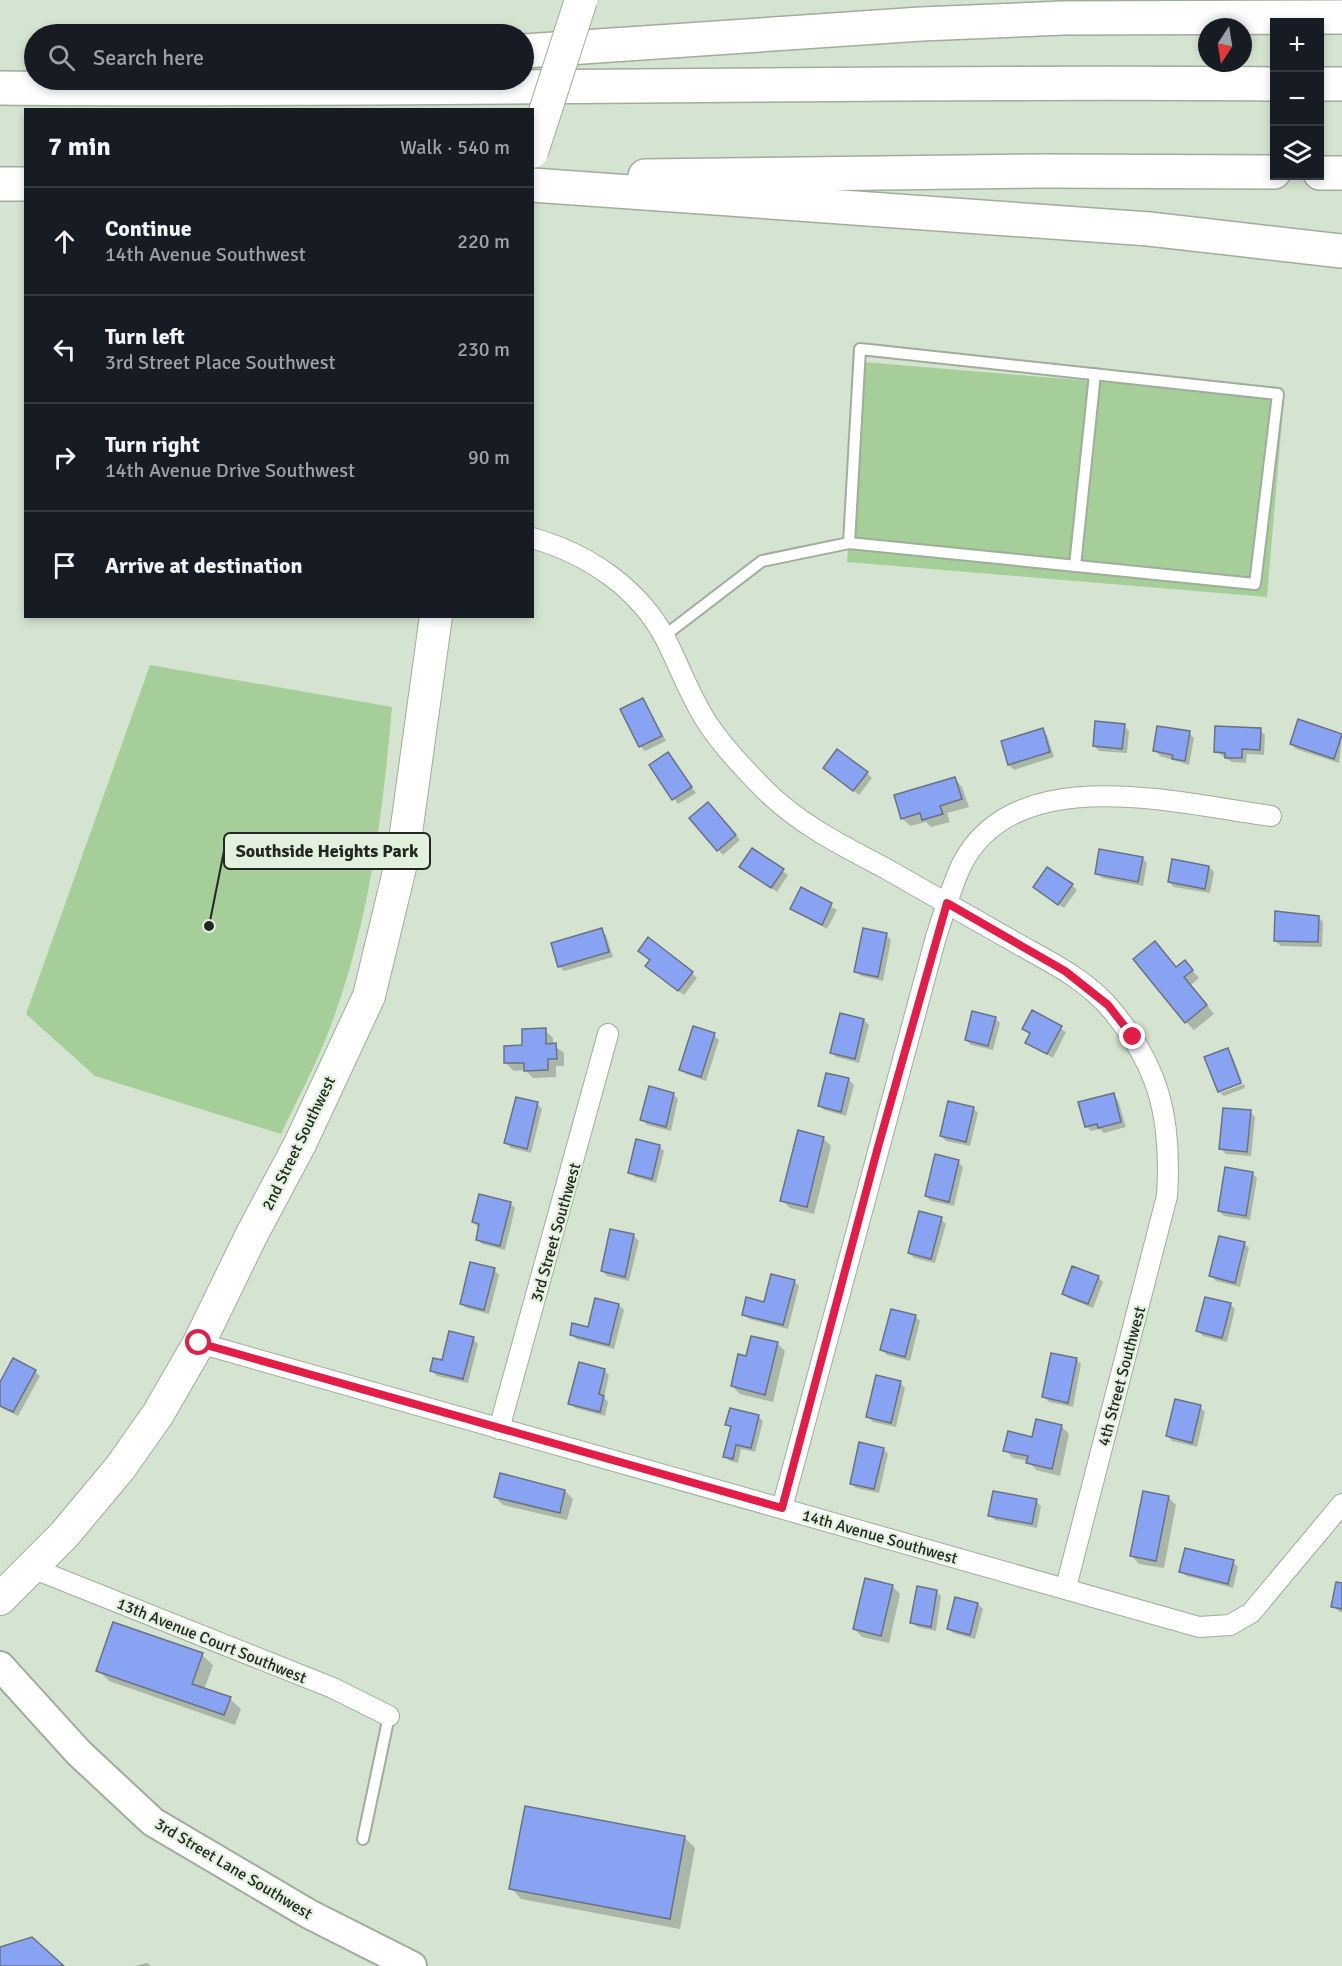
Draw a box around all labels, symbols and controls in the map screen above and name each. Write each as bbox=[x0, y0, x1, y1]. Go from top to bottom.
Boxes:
north arrow bbox=[1198, 18, 1252, 72]
map controls bbox=[1270, 18, 1324, 180]
button: + bbox=[1270, 18, 1324, 72]
search box bbox=[24, 24, 534, 90]
icon: search bbox=[45, 41, 78, 74]
text: Search here bbox=[93, 44, 204, 71]
button: − bbox=[1270, 72, 1324, 126]
button: layers bbox=[1270, 126, 1324, 180]
text: 7 min bbox=[48, 131, 111, 163]
text: Walk · 540 m bbox=[400, 135, 510, 160]
text: Continue bbox=[105, 215, 192, 242]
icon: ahead bbox=[48, 225, 81, 258]
text: 220 m bbox=[457, 229, 510, 254]
text: 14th Avenue Southwest bbox=[105, 242, 306, 267]
text: Turn left bbox=[105, 323, 185, 350]
icon: left bbox=[48, 333, 81, 366]
text: 230 m bbox=[457, 337, 510, 362]
text: 3rd Street Place Southwest bbox=[105, 350, 336, 375]
text: Turn right bbox=[105, 431, 200, 458]
icon: right bbox=[48, 441, 81, 474]
text: 90 m bbox=[468, 445, 510, 470]
text: 14th Avenue Drive Southwest bbox=[105, 458, 355, 483]
icon: arrive bbox=[48, 549, 81, 582]
text: Arrive at destination bbox=[105, 552, 302, 579]
callout: Southside Heights Park bbox=[224, 833, 430, 869]
text: Southside Heights Park bbox=[236, 840, 419, 862]
route end bbox=[1119, 1023, 1145, 1049]
street label: 2nd Street Southwest bbox=[258, 1073, 340, 1214]
street label: 3rd Street Southwest bbox=[527, 1160, 585, 1304]
street label: 4th Street Southwest bbox=[1094, 1304, 1150, 1448]
route start bbox=[185, 1329, 211, 1355]
street label: 14th Avenue Southwest bbox=[800, 1505, 960, 1569]
street label: 13th Avenue Court Southwest bbox=[114, 1594, 310, 1688]
street label: 3rd Street Lane Southwest bbox=[151, 1814, 316, 1924]

